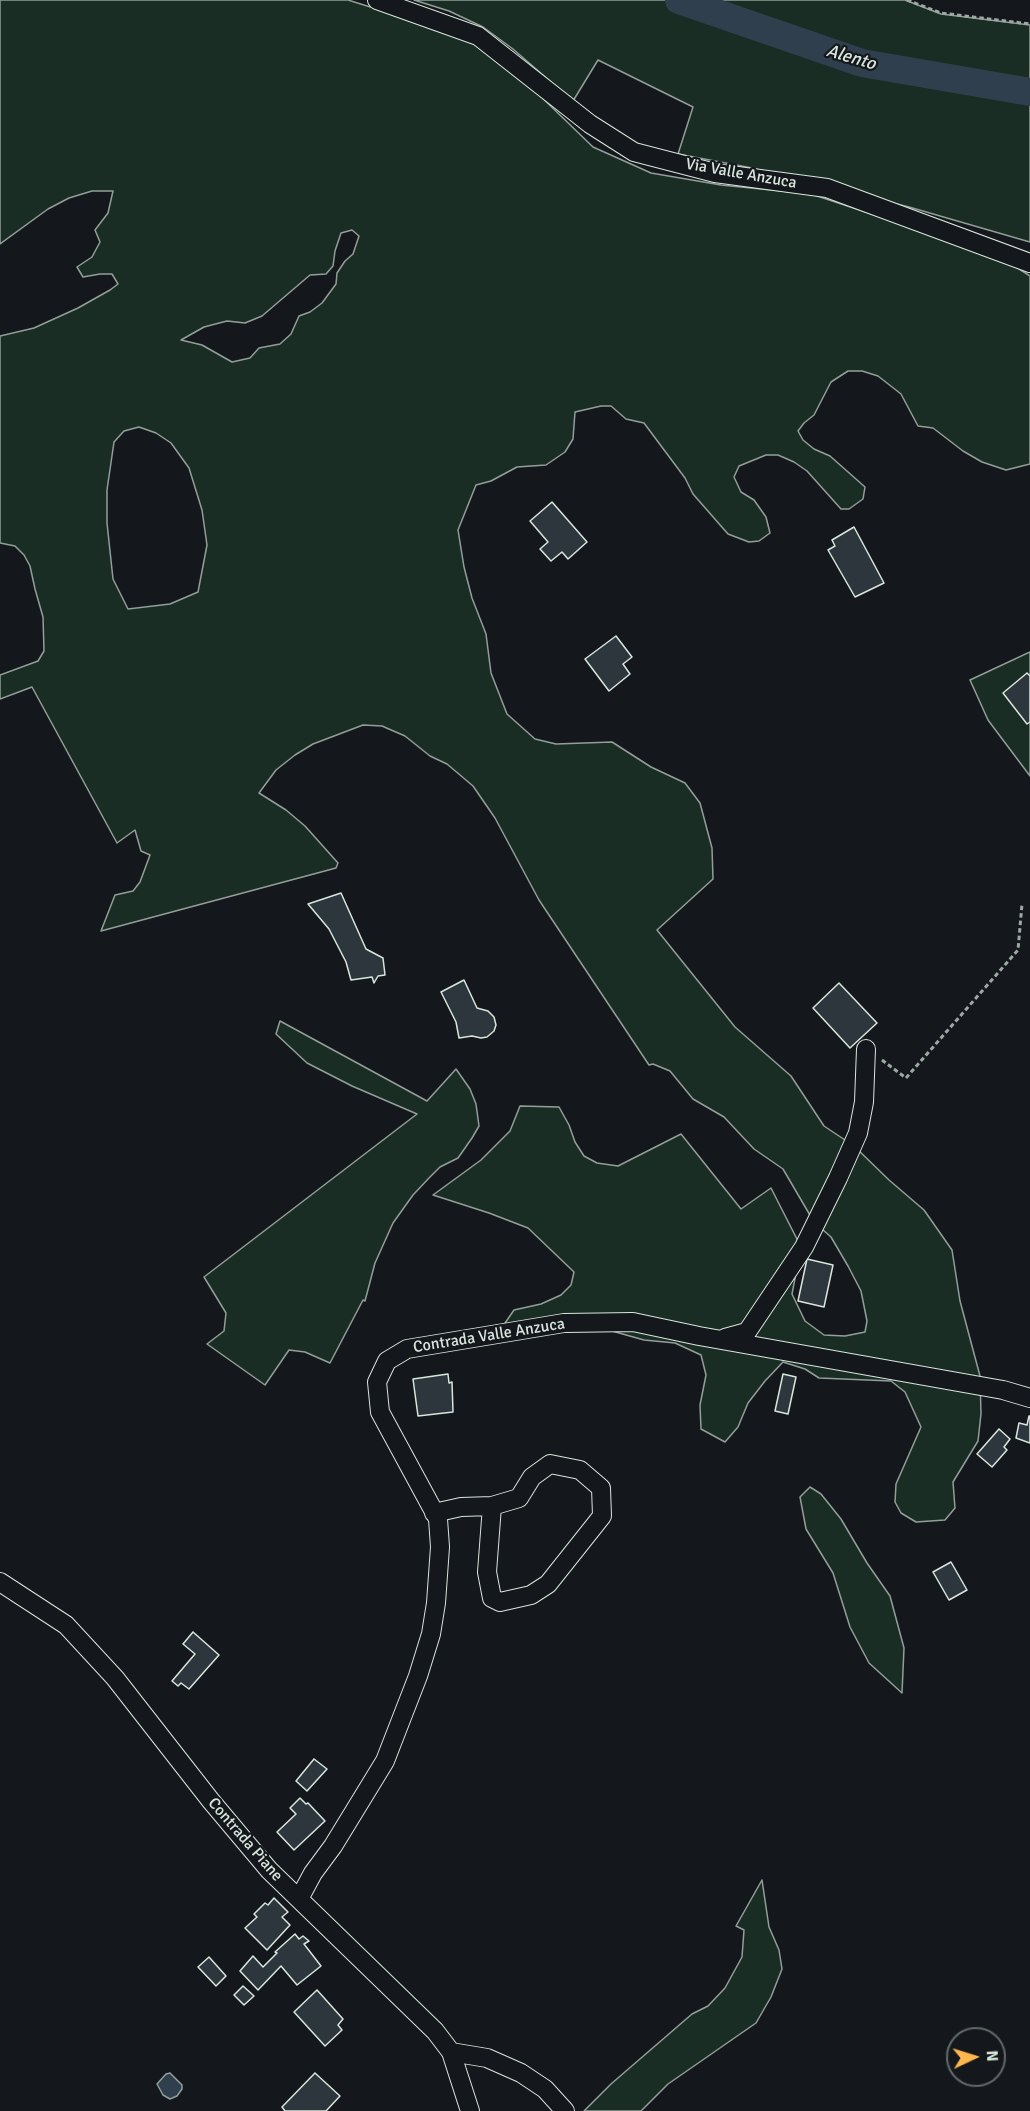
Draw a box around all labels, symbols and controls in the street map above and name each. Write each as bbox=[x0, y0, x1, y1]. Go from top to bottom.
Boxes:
water label: Alento bbox=[824, 41, 878, 75]
street label: Via Valle Anzuca bbox=[684, 155, 798, 193]
street label: Contrada Valle Anzuca bbox=[412, 1315, 566, 1357]
street label: Contrada Piane bbox=[204, 1794, 286, 1886]
north arrow bbox=[946, 2027, 1006, 2087]
text: N bbox=[982, 2050, 1002, 2062]

